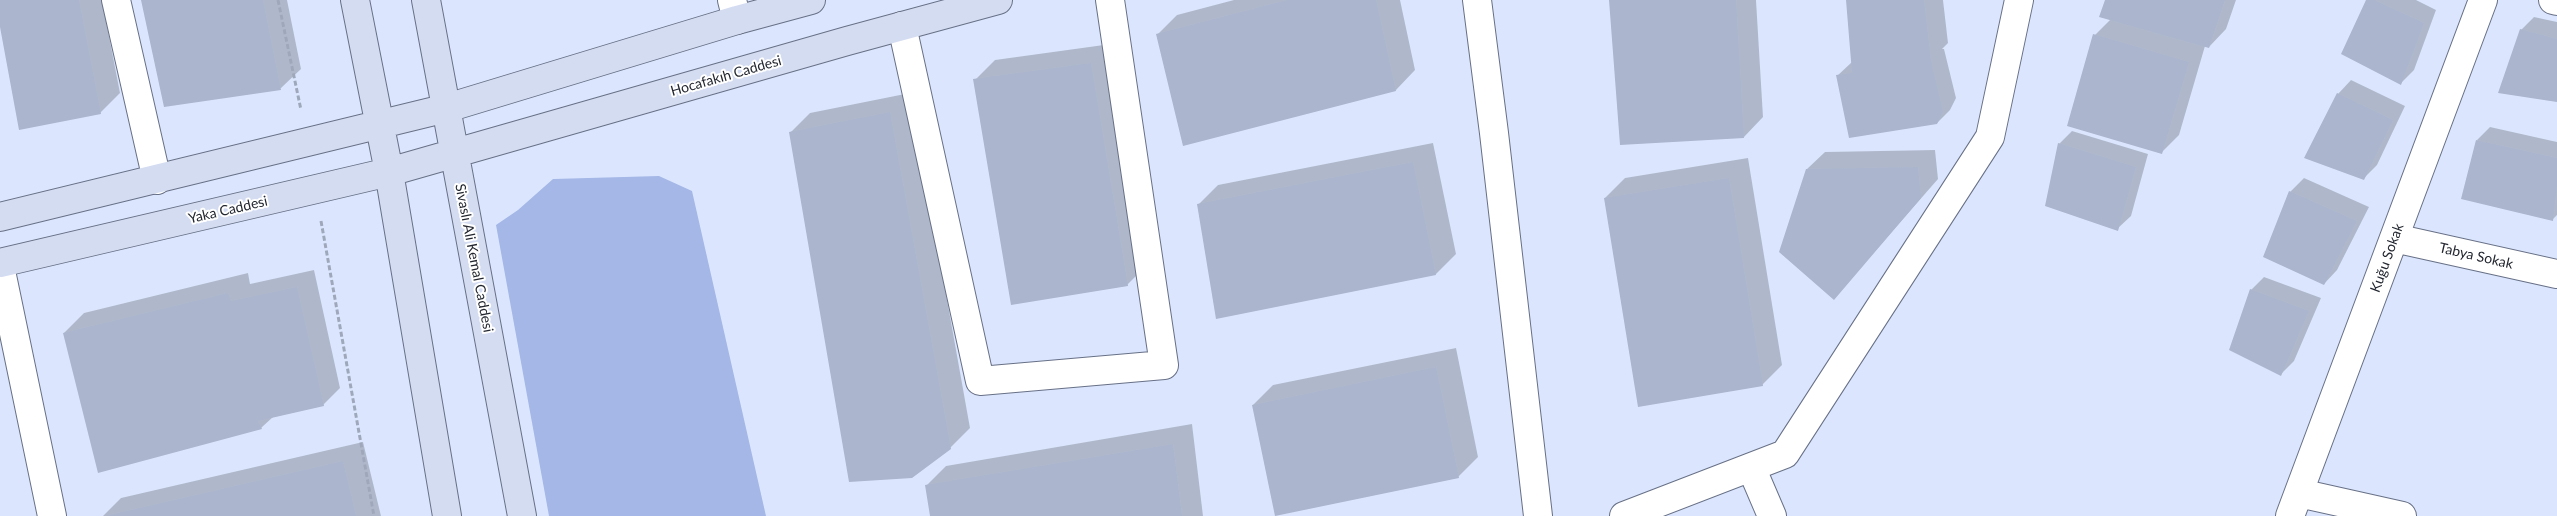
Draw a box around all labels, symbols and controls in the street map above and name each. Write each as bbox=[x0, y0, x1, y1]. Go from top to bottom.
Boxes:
street label: Hocafakıh Caddesi bbox=[669, 52, 783, 100]
street label: Sivaslı Ali Kemal Caddesi bbox=[451, 182, 497, 334]
street label: Yaka Caddesi bbox=[187, 193, 269, 227]
street label: Kuğu Sokak bbox=[2367, 221, 2407, 295]
street label: Tabya Sokak bbox=[2437, 239, 2515, 273]

